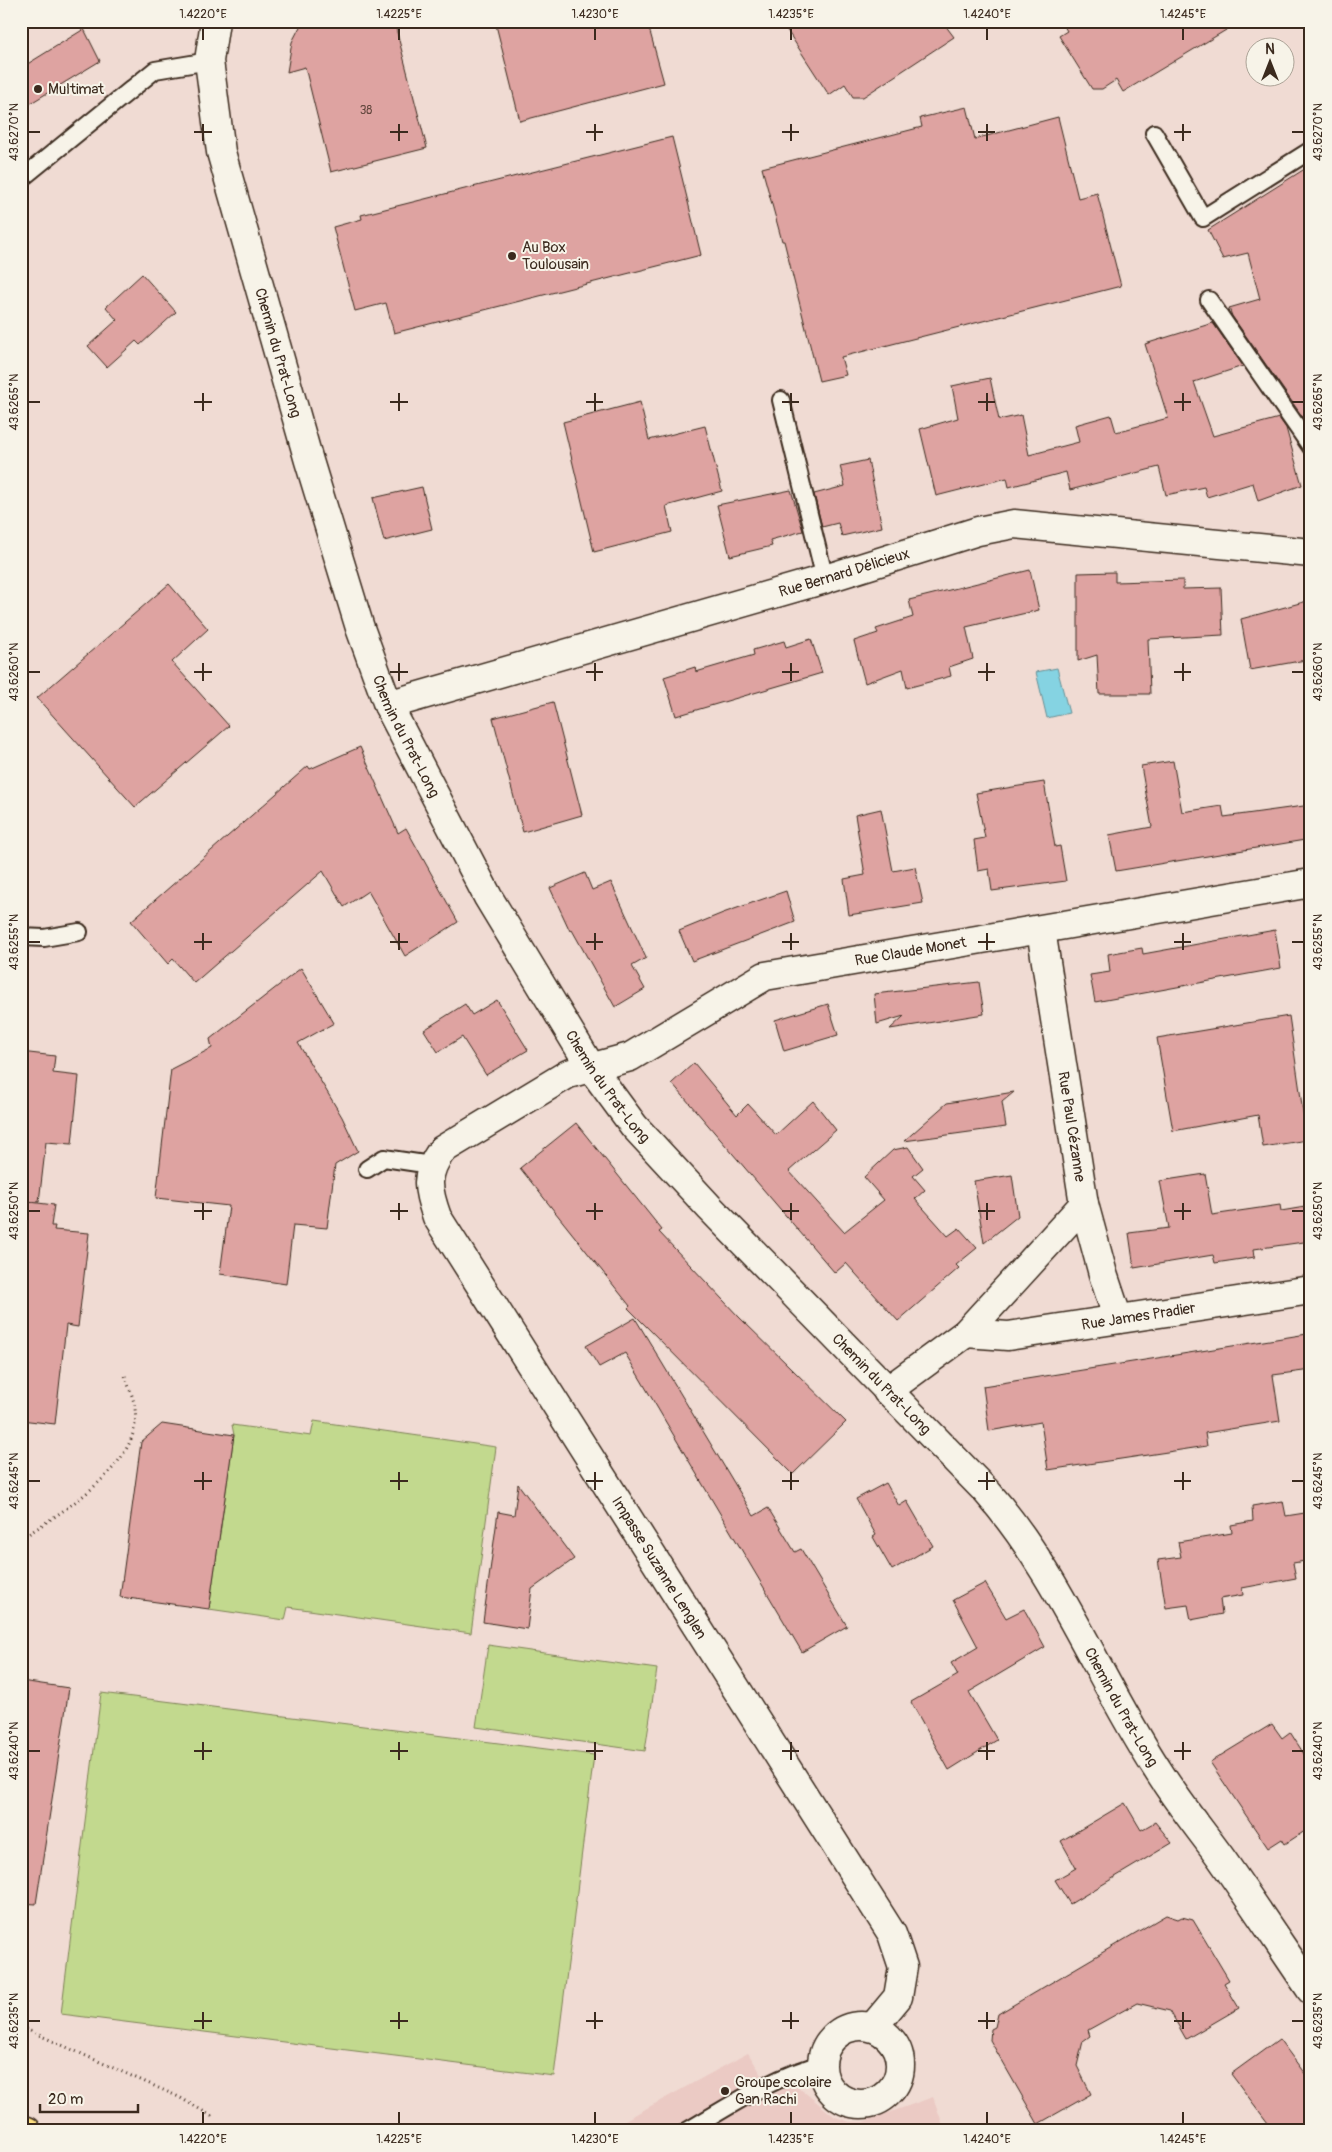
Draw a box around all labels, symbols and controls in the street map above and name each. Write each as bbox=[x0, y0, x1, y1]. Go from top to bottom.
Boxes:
text: 1.4220°E bbox=[179, 7, 227, 22]
text: 1.4225°E bbox=[376, 7, 422, 22]
text: 1.4230°E bbox=[571, 7, 619, 22]
text: 1.4235°E bbox=[768, 7, 814, 22]
text: 1.4240°E bbox=[963, 7, 1011, 22]
text: 1.4245°E bbox=[1160, 7, 1206, 22]
north arrow bbox=[1244, 38, 1294, 88]
text: N bbox=[1265, 41, 1275, 58]
place label: Multimat bbox=[48, 80, 105, 99]
marker: Multimat bbox=[32, 83, 44, 95]
text: 43.6270°N bbox=[7, 103, 22, 161]
house number: 38 bbox=[360, 103, 372, 118]
text: 43.6270°N bbox=[1311, 103, 1326, 161]
place label: Au Box Toulousain bbox=[522, 238, 589, 274]
marker: Au Box Toulousain bbox=[506, 250, 518, 262]
street label: Chemin du Prat-Long bbox=[251, 286, 306, 420]
text: 43.6265°N bbox=[7, 374, 22, 430]
text: 43.6265°N bbox=[1311, 374, 1326, 430]
street label: Rue Bernard Délicieux bbox=[777, 544, 912, 601]
text: 43.6260°N bbox=[7, 643, 22, 701]
text: 43.6260°N bbox=[1311, 643, 1326, 701]
street label: Chemin du Prat-Long bbox=[368, 673, 444, 801]
text: 43.6255°N bbox=[7, 914, 22, 970]
text: 43.6255°N bbox=[1311, 914, 1326, 970]
street label: Rue Claude Monet bbox=[853, 932, 969, 970]
street label: Chemin du Prat-Long bbox=[561, 1027, 654, 1147]
street label: Rue Paul Cézanne bbox=[1054, 1070, 1090, 1184]
text: 43.6250°N bbox=[7, 1182, 22, 1240]
text: 43.6250°N bbox=[1311, 1182, 1326, 1240]
street label: Rue James Pradier bbox=[1080, 1298, 1197, 1334]
street label: Chemin du Prat-Long bbox=[828, 1329, 935, 1439]
text: 43.6245°N bbox=[7, 1453, 22, 1509]
text: 43.6245°N bbox=[1311, 1453, 1326, 1509]
street label: Impasse Suzanne Lenglen bbox=[607, 1493, 711, 1643]
street label: Chemin du Prat-Long bbox=[1080, 1644, 1163, 1770]
text: 43.6240°N bbox=[7, 1722, 22, 1780]
text: 43.6240°N bbox=[1311, 1722, 1326, 1780]
text: 43.6235°N bbox=[7, 1993, 22, 2049]
text: 43.6235°N bbox=[1311, 1993, 1326, 2049]
place label: Groupe scolaire Gan Rachi bbox=[735, 2073, 832, 2109]
scale bar bbox=[40, 2082, 138, 2114]
marker: Groupe scolaire Gan Rachi bbox=[719, 2085, 731, 2097]
text: 20 m bbox=[48, 2090, 83, 2109]
text: 1.4220°E bbox=[179, 2132, 227, 2147]
text: 1.4225°E bbox=[376, 2132, 422, 2147]
text: 1.4230°E bbox=[571, 2132, 619, 2147]
text: 1.4235°E bbox=[768, 2132, 814, 2147]
text: 1.4240°E bbox=[963, 2132, 1011, 2147]
text: 1.4245°E bbox=[1160, 2132, 1206, 2147]

